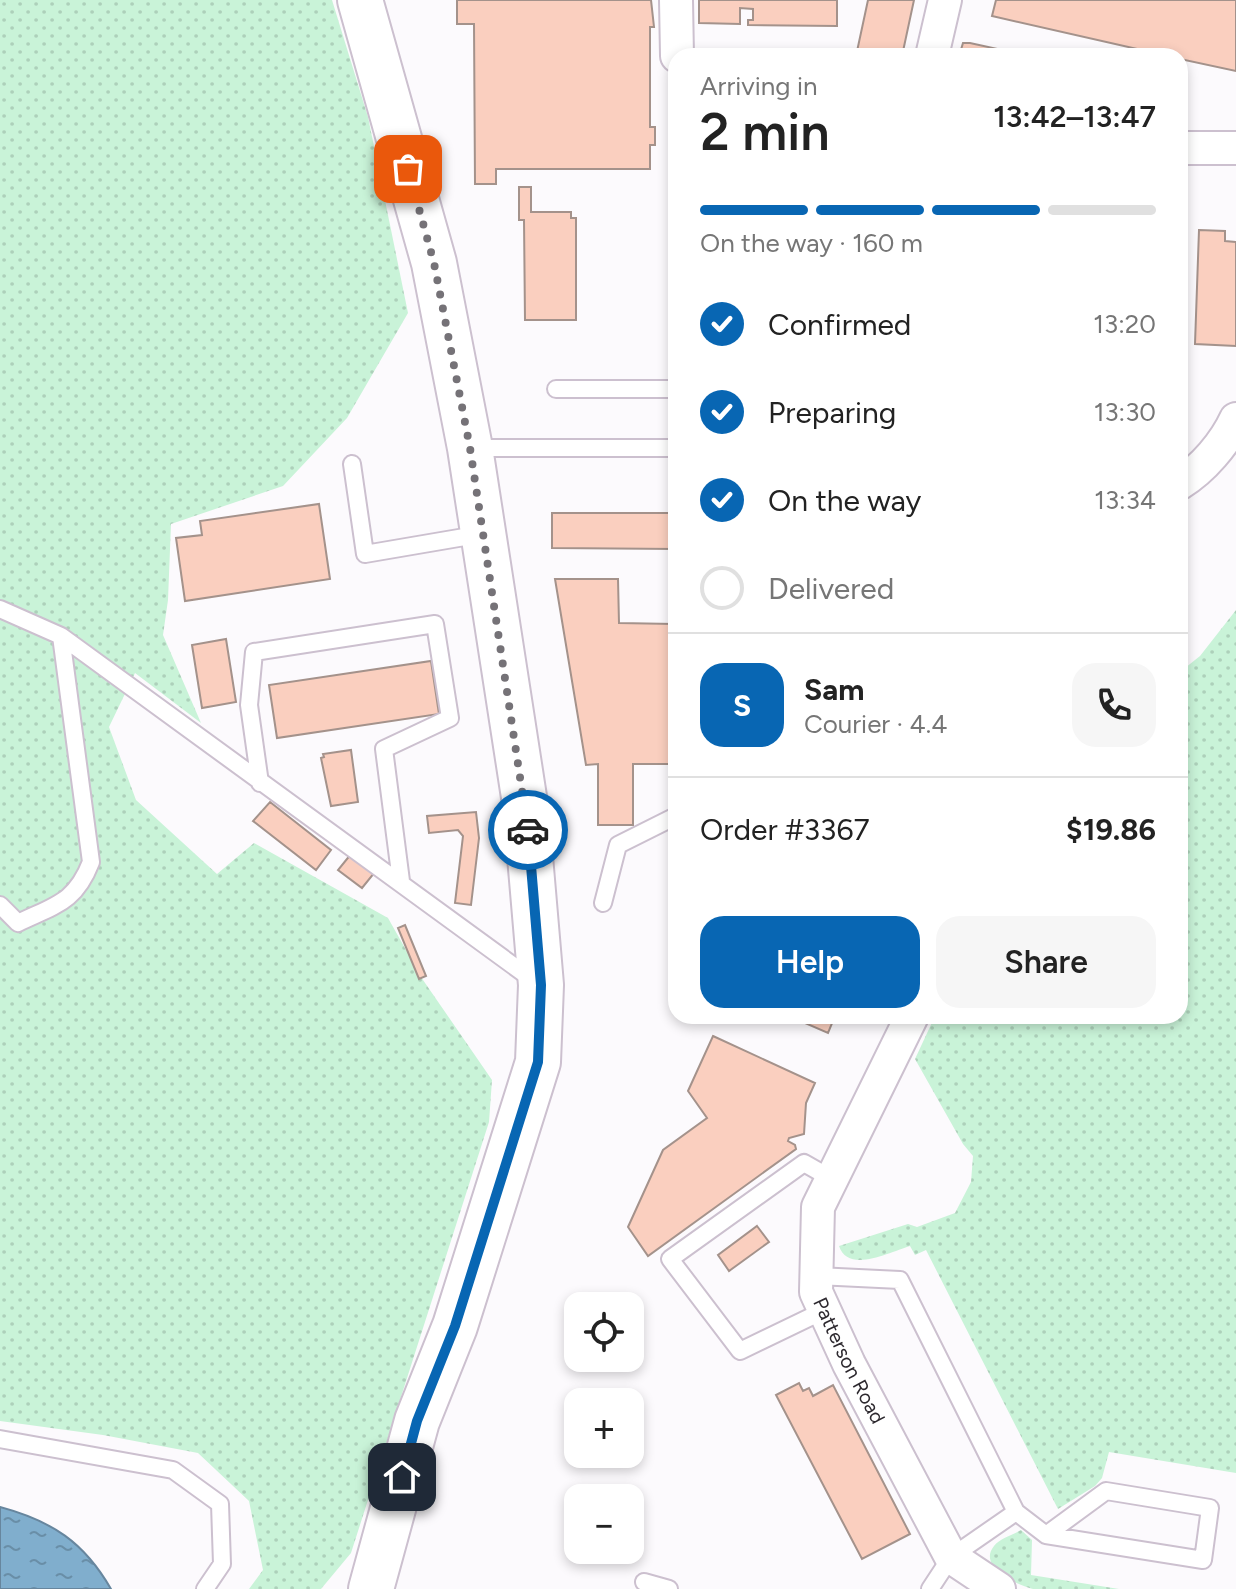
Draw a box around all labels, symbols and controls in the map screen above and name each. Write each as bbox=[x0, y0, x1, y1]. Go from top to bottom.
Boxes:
text: Arriving in bbox=[700, 70, 818, 102]
text: 13:42–13:47 bbox=[993, 98, 1156, 135]
text: 2 min bbox=[700, 101, 829, 163]
pin bbox=[374, 135, 442, 203]
icon: bag bbox=[386, 147, 430, 191]
text: On the way · 160 m bbox=[700, 227, 923, 259]
icon: check bbox=[700, 302, 744, 346]
text: Confirmed bbox=[768, 306, 911, 343]
text: 13:20 bbox=[1093, 308, 1156, 340]
icon: check bbox=[700, 390, 744, 434]
text: Preparing bbox=[768, 394, 896, 431]
text: 13:30 bbox=[1094, 396, 1156, 428]
icon: check bbox=[700, 478, 744, 522]
text: On the way bbox=[768, 482, 921, 519]
text: 13:34 bbox=[1094, 484, 1156, 516]
text: Delivered bbox=[768, 570, 894, 607]
button: phone bbox=[1072, 663, 1156, 747]
text: Sam bbox=[804, 671, 864, 708]
text: S bbox=[733, 687, 751, 724]
text: Courier · 4.4 bbox=[804, 708, 947, 740]
courier bbox=[488, 790, 568, 870]
icon: car bbox=[506, 808, 550, 852]
text: Order #3367 bbox=[700, 811, 870, 848]
text: $19.86 bbox=[1066, 811, 1156, 848]
button: Help bbox=[700, 916, 920, 1008]
button: Share bbox=[936, 916, 1156, 1008]
map controls bbox=[564, 1292, 644, 1564]
button: locate bbox=[564, 1292, 644, 1372]
street label: Patterson Road bbox=[808, 1294, 890, 1428]
button: + bbox=[564, 1388, 644, 1468]
pin bbox=[368, 1443, 436, 1511]
icon: home bbox=[380, 1455, 424, 1499]
button: − bbox=[564, 1484, 644, 1564]

